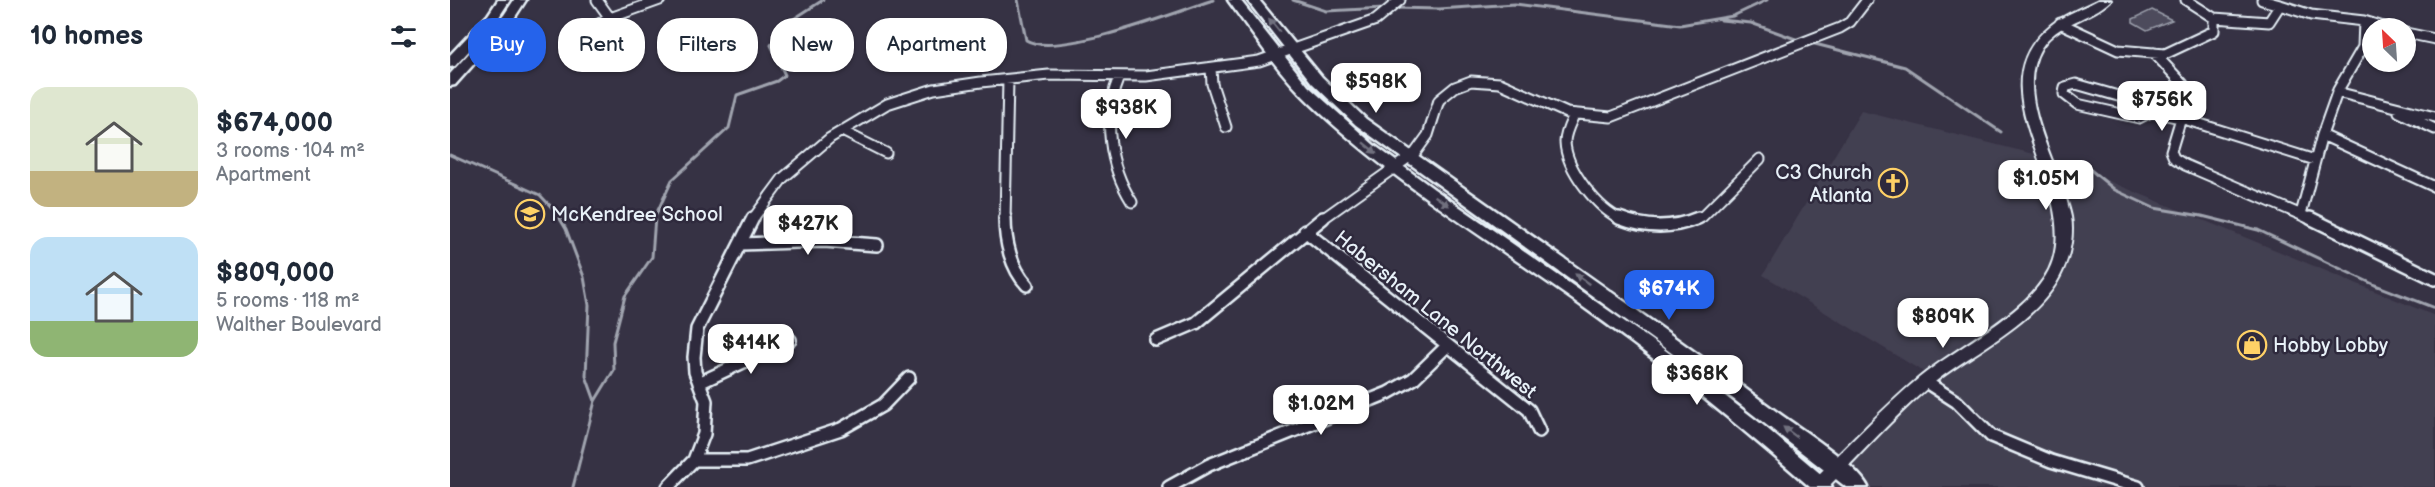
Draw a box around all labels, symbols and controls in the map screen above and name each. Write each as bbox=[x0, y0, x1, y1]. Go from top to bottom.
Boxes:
one-way arrow bbox=[1268, 17, 1281, 33]
chip: Buy bbox=[468, 18, 546, 72]
chip: Rent bbox=[558, 18, 645, 72]
chip: Filters bbox=[657, 18, 758, 72]
chip: New bbox=[770, 18, 854, 72]
chip: Apartment bbox=[866, 18, 1007, 72]
north arrow bbox=[2362, 18, 2416, 72]
map controls bbox=[2362, 18, 2416, 72]
icon: filters bbox=[387, 20, 420, 53]
text: 10 homes bbox=[30, 21, 143, 52]
pin: $598K bbox=[1334, 63, 1418, 114]
text: $598K bbox=[1345, 70, 1407, 94]
pin: $756K bbox=[2120, 81, 2204, 132]
text: $756K bbox=[2131, 88, 2193, 112]
pin: $938K bbox=[1084, 89, 1168, 140]
text: $938K bbox=[1095, 96, 1157, 120]
text: $674,000 bbox=[216, 108, 333, 139]
icon: home bbox=[78, 111, 150, 183]
text: 3 rooms · 104 m² bbox=[216, 139, 365, 163]
one-way arrow bbox=[1362, 141, 1378, 154]
pin: $1.05M bbox=[1997, 160, 2095, 211]
place label: C3 Church Atlanta bbox=[1775, 161, 1872, 208]
text: Apartment bbox=[216, 163, 311, 187]
church icon: C3 Church Atlanta bbox=[1877, 167, 1909, 199]
text: $1.05M bbox=[2012, 167, 2080, 191]
one-way arrow bbox=[1434, 195, 1450, 207]
school or university icon: McKendree School bbox=[514, 198, 546, 230]
place label: McKendree School bbox=[551, 203, 723, 227]
pin: $427K bbox=[766, 205, 850, 256]
text: $427K bbox=[777, 212, 839, 236]
street label: Habersham Lane Northwest bbox=[1329, 226, 1541, 404]
text: $809,000 bbox=[216, 258, 335, 289]
icon: home bbox=[78, 261, 150, 333]
pin: $674K bbox=[1627, 270, 1711, 321]
one-way arrow bbox=[1575, 273, 1591, 285]
text: $674K bbox=[1638, 277, 1700, 301]
text: 5 rooms · 118 m² bbox=[216, 289, 360, 313]
pin: $809K bbox=[1901, 298, 1985, 349]
text: $809K bbox=[1912, 305, 1974, 329]
text: Walther Boulevard bbox=[216, 313, 382, 337]
pin: $414K bbox=[709, 324, 793, 375]
shop icon: Hobby Lobby bbox=[2236, 329, 2268, 361]
text: $414K bbox=[722, 331, 780, 355]
place label: Hobby Lobby bbox=[2273, 334, 2388, 358]
pin: $368K bbox=[1655, 355, 1739, 406]
text: $368K bbox=[1666, 362, 1728, 386]
pin: $1.02M bbox=[1272, 385, 1370, 436]
text: $1.02M bbox=[1287, 392, 1355, 416]
one-way arrow bbox=[1783, 426, 1798, 438]

